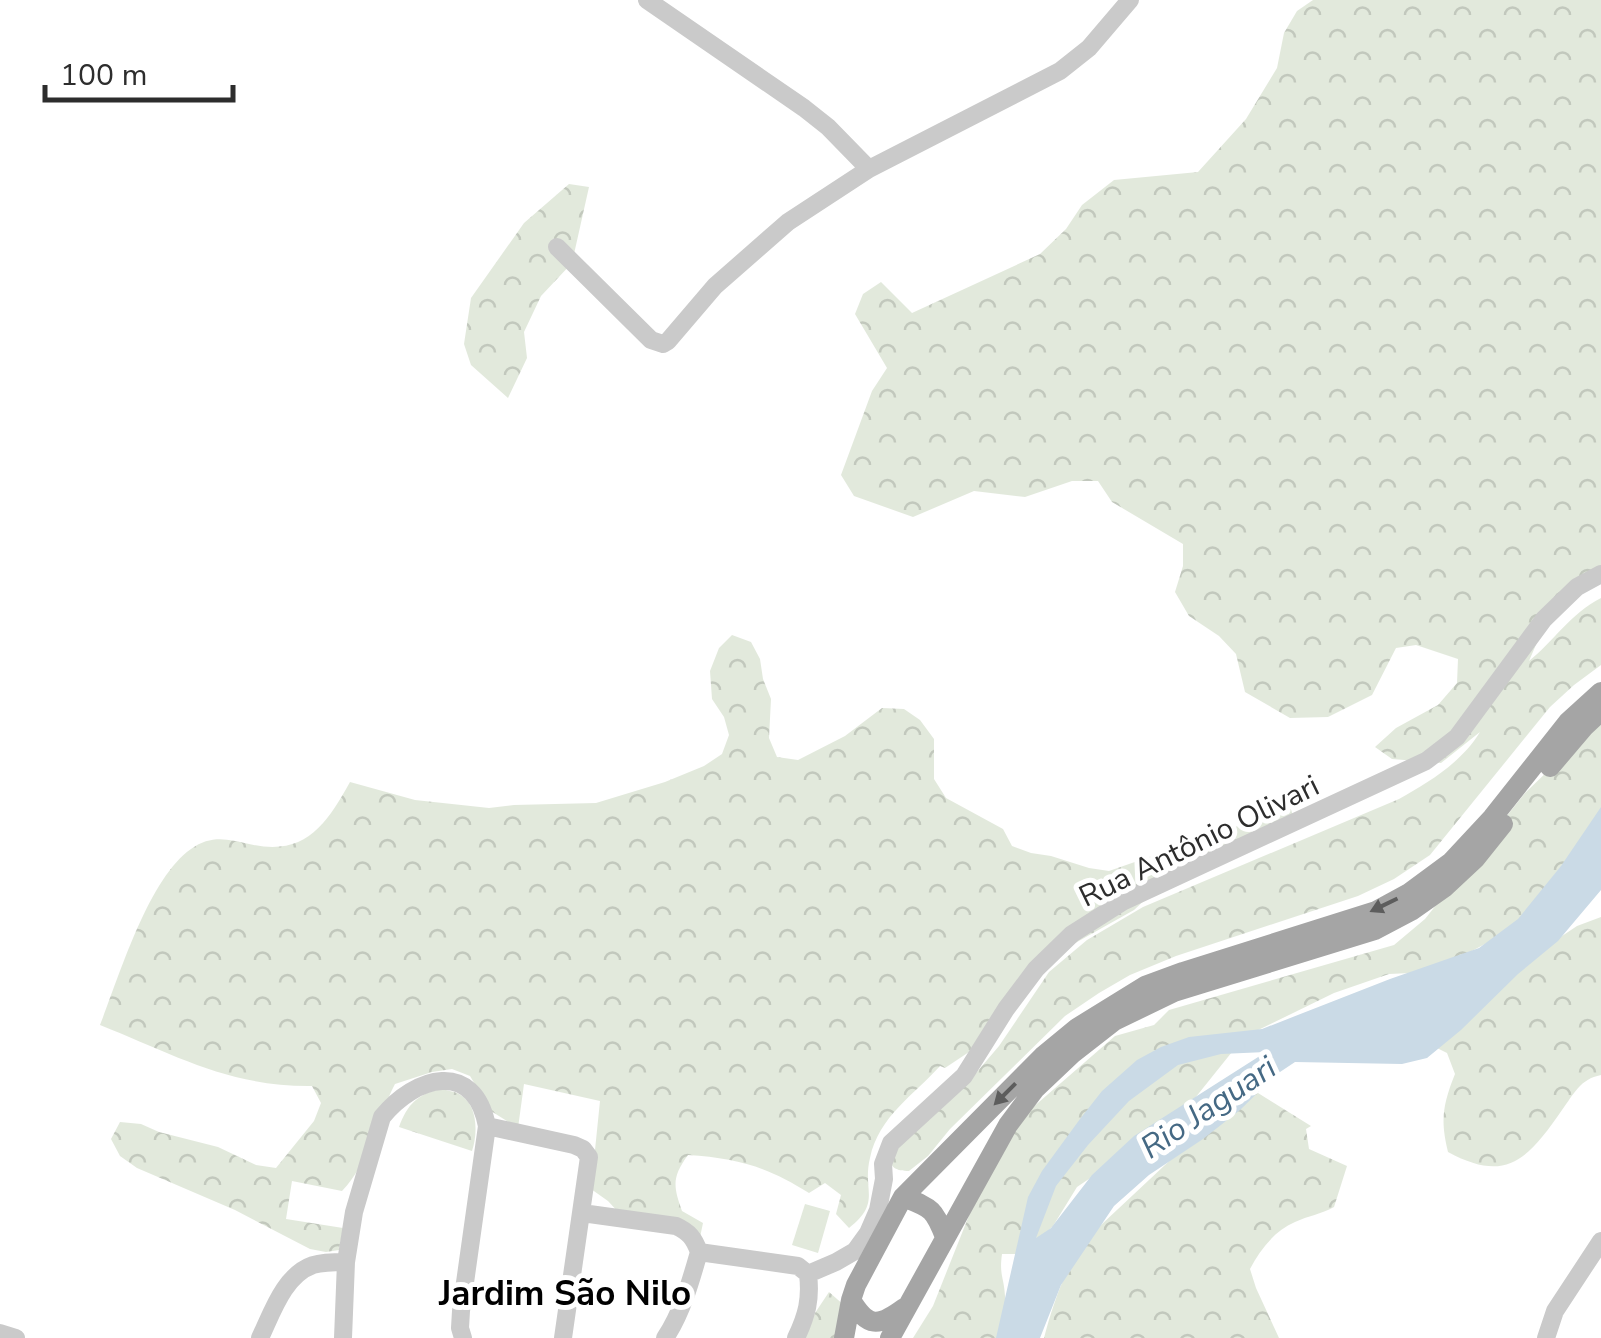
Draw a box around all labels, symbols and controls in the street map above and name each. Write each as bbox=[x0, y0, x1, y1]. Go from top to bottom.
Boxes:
scale bar bbox=[45, 40, 232, 102]
text: 100 m bbox=[60, 55, 147, 96]
street label: Rua Antônio Olivari bbox=[1072, 765, 1326, 917]
one-way arrow bbox=[1369, 897, 1398, 914]
water label: Rio Jaguari bbox=[1132, 1046, 1285, 1169]
one-way arrow bbox=[994, 1082, 1018, 1106]
district label: Jardim São Nilo bbox=[438, 1270, 691, 1317]

